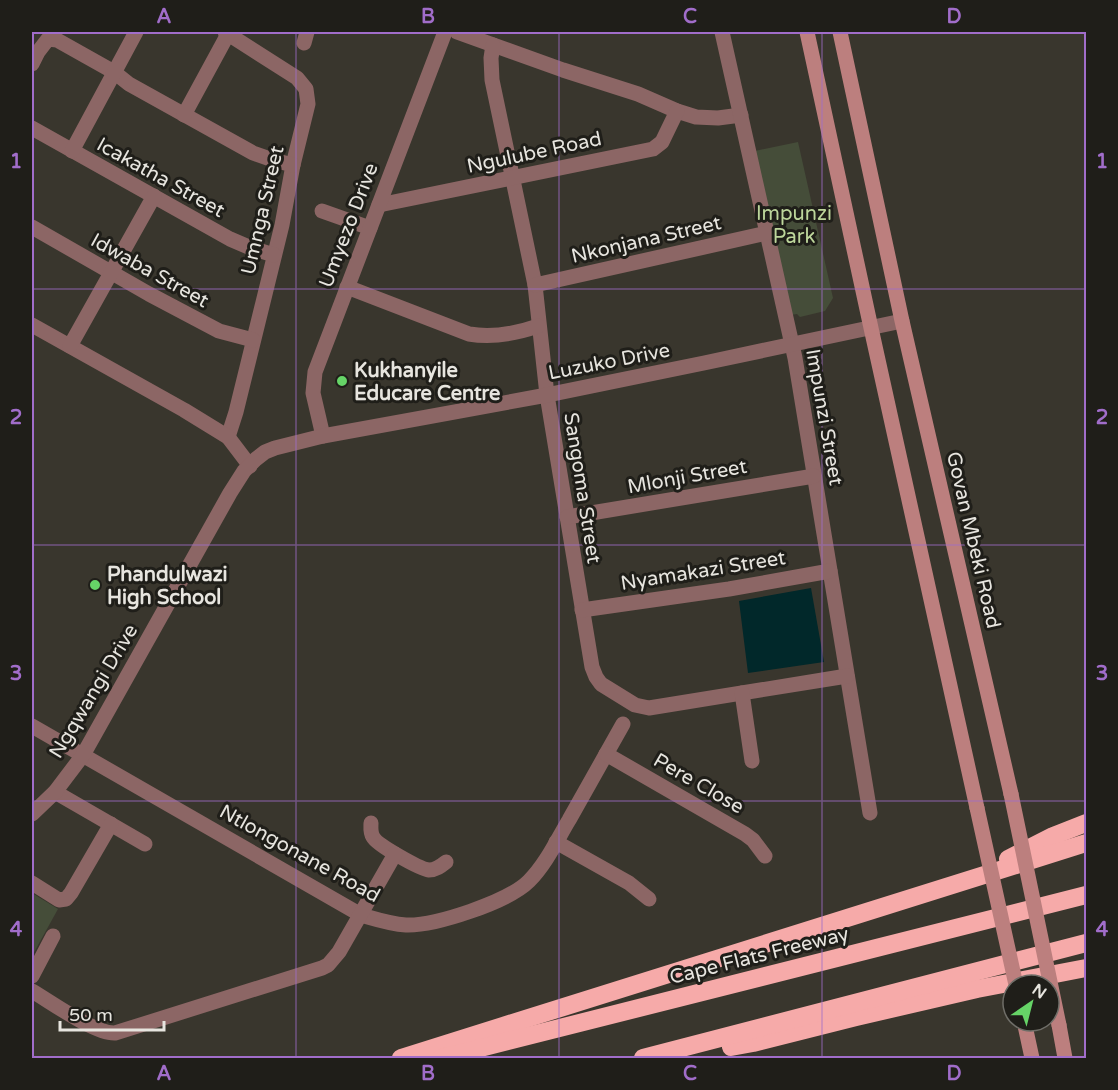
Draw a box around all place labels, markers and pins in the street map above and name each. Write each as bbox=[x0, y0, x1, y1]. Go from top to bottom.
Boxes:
place label: Kukhanyile Educare Centre bbox=[354, 359, 500, 406]
marker: Kukhanyile Educare Centre bbox=[335, 374, 349, 388]
place label: Phandulwazi High School bbox=[107, 563, 228, 610]
marker: Phandulwazi High School bbox=[88, 578, 102, 592]

